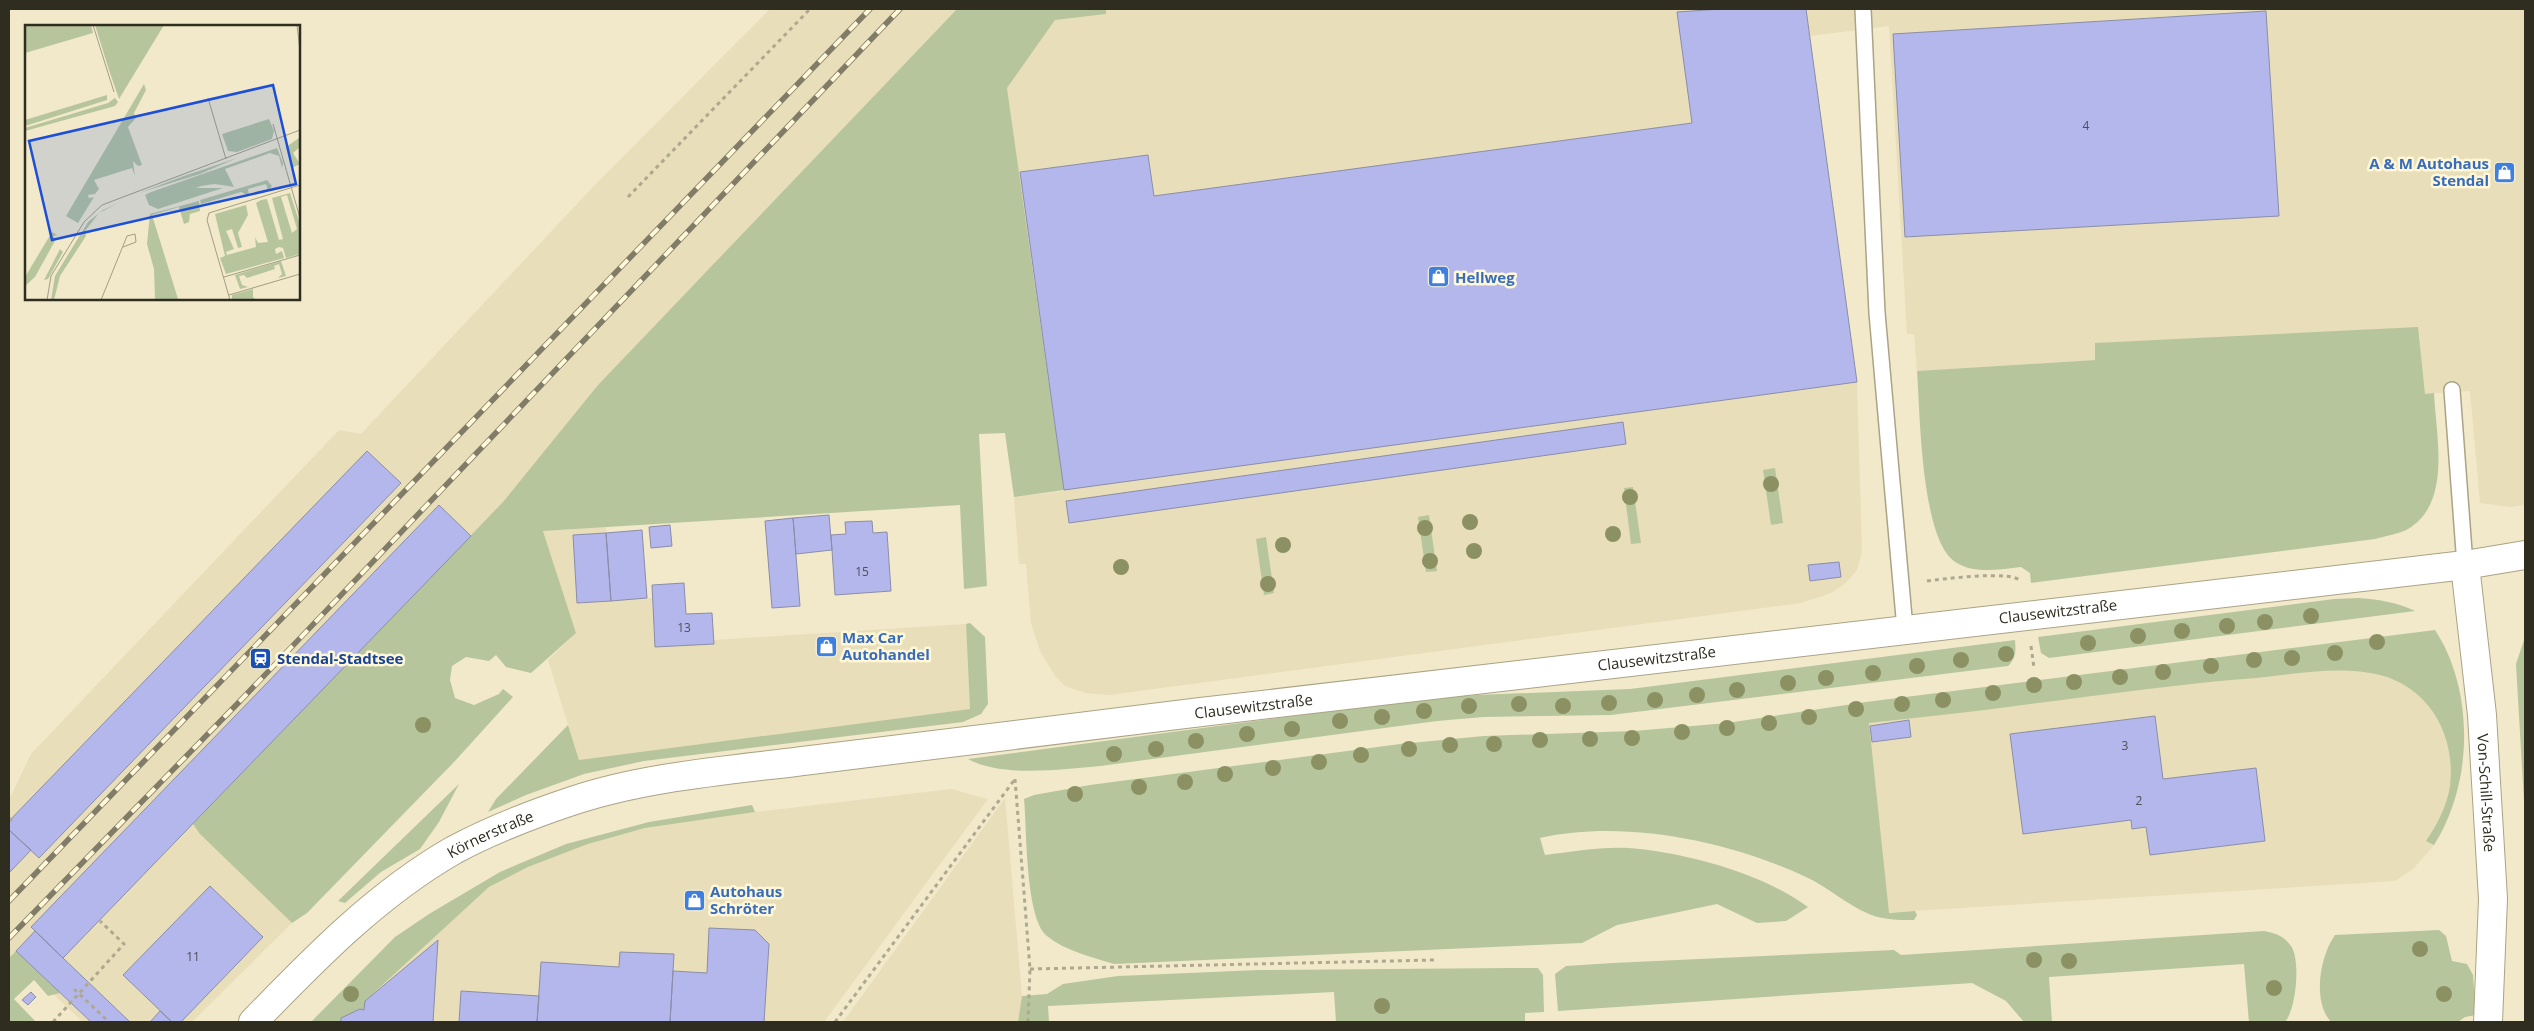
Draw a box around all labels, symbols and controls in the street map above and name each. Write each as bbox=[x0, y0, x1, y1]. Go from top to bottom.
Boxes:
inset map bbox=[25, 25, 300, 300]
house number: 4 bbox=[2083, 117, 2090, 134]
place label: A & M Autohaus Stendal bbox=[2369, 153, 2489, 190]
shop icon: A & M Autohaus Stendal bbox=[2493, 160, 2517, 184]
shop icon: Hellweg bbox=[1427, 265, 1451, 289]
place label: Hellweg bbox=[1455, 267, 1515, 287]
house number: 15 bbox=[855, 563, 869, 580]
street label: Clausewitzstraße bbox=[1998, 594, 2118, 628]
house number: 13 bbox=[677, 619, 691, 636]
place label: Max Car Autohandel bbox=[842, 627, 930, 664]
shop icon: Max Car Autohandel bbox=[814, 634, 838, 658]
street label: Clausewitzstraße bbox=[1596, 641, 1717, 675]
station icon: Stendal-Stadtsee bbox=[249, 646, 273, 670]
place label: Stendal-Stadtsee bbox=[277, 648, 404, 668]
street label: Clausewitzstraße bbox=[1193, 689, 1314, 723]
street label: Von-Schill-Straße bbox=[2473, 733, 2500, 853]
house number: 3 bbox=[2122, 737, 2129, 754]
house number: 2 bbox=[2136, 792, 2143, 809]
street label: Körnerstraße bbox=[443, 806, 536, 862]
place label: Autohaus Schröter bbox=[710, 881, 782, 918]
shop icon: Autohaus Schröter bbox=[682, 888, 706, 912]
house number: 11 bbox=[186, 948, 200, 965]

